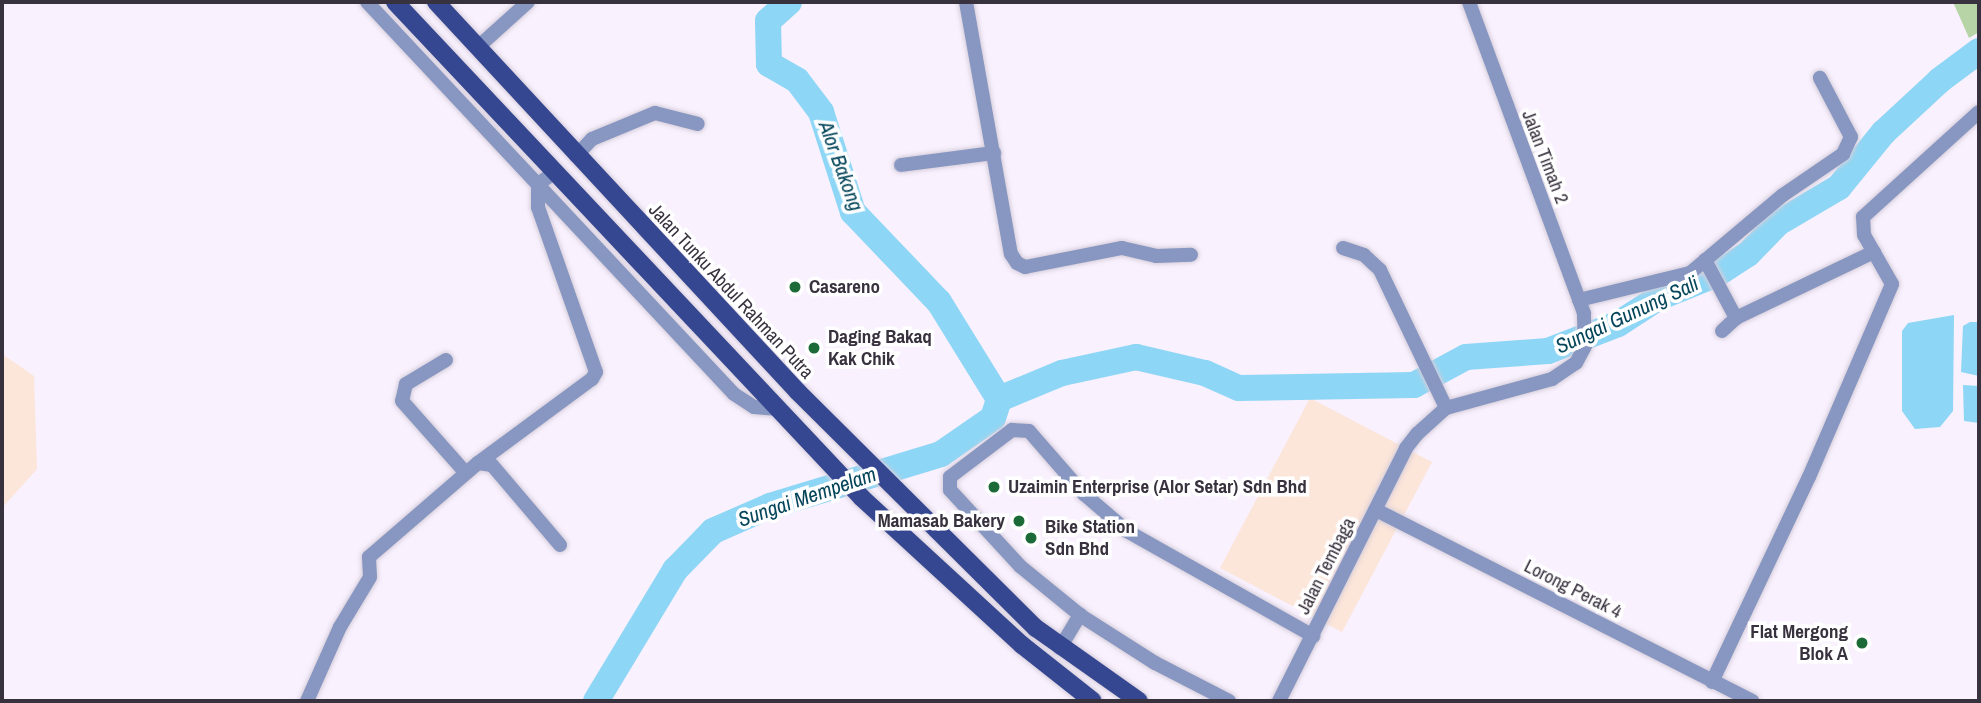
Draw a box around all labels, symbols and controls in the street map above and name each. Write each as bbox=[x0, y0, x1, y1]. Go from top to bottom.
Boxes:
street label: Jalan Timah 2 bbox=[1517, 107, 1573, 207]
water label: Alor Bakong bbox=[813, 118, 869, 214]
street label: Jalan Tunku Abdul Rahman Putra bbox=[643, 198, 819, 384]
water label: Sungai Gunung Sali bbox=[1551, 271, 1703, 359]
place label: Casareno bbox=[809, 276, 880, 298]
marker: Casareno bbox=[787, 279, 803, 295]
place label: Daging Bakaq Kak Chik bbox=[828, 326, 932, 370]
marker: Daging Bakaq Kak Chik bbox=[806, 340, 822, 356]
water label: Sungai Mempelam bbox=[735, 462, 879, 532]
place label: Uzaimin Enterprise (Alor Setar) Sdn Bhd bbox=[1008, 476, 1307, 498]
marker: Uzaimin Enterprise (Alor Setar) Sdn Bhd bbox=[986, 479, 1002, 495]
place label: Mamasab Bakery bbox=[878, 510, 1005, 532]
marker: Mamasab Bakery bbox=[1011, 513, 1027, 529]
street label: Jalan Tembaga bbox=[1292, 514, 1360, 618]
place label: Bike Station Sdn Bhd bbox=[1045, 516, 1135, 560]
marker: Bike Station Sdn Bhd bbox=[1023, 530, 1039, 546]
street label: Lorong Perak 4 bbox=[1520, 555, 1626, 623]
place label: Flat Mergong Blok A bbox=[1750, 621, 1848, 665]
marker: Flat Mergong Blok A bbox=[1854, 635, 1870, 651]

